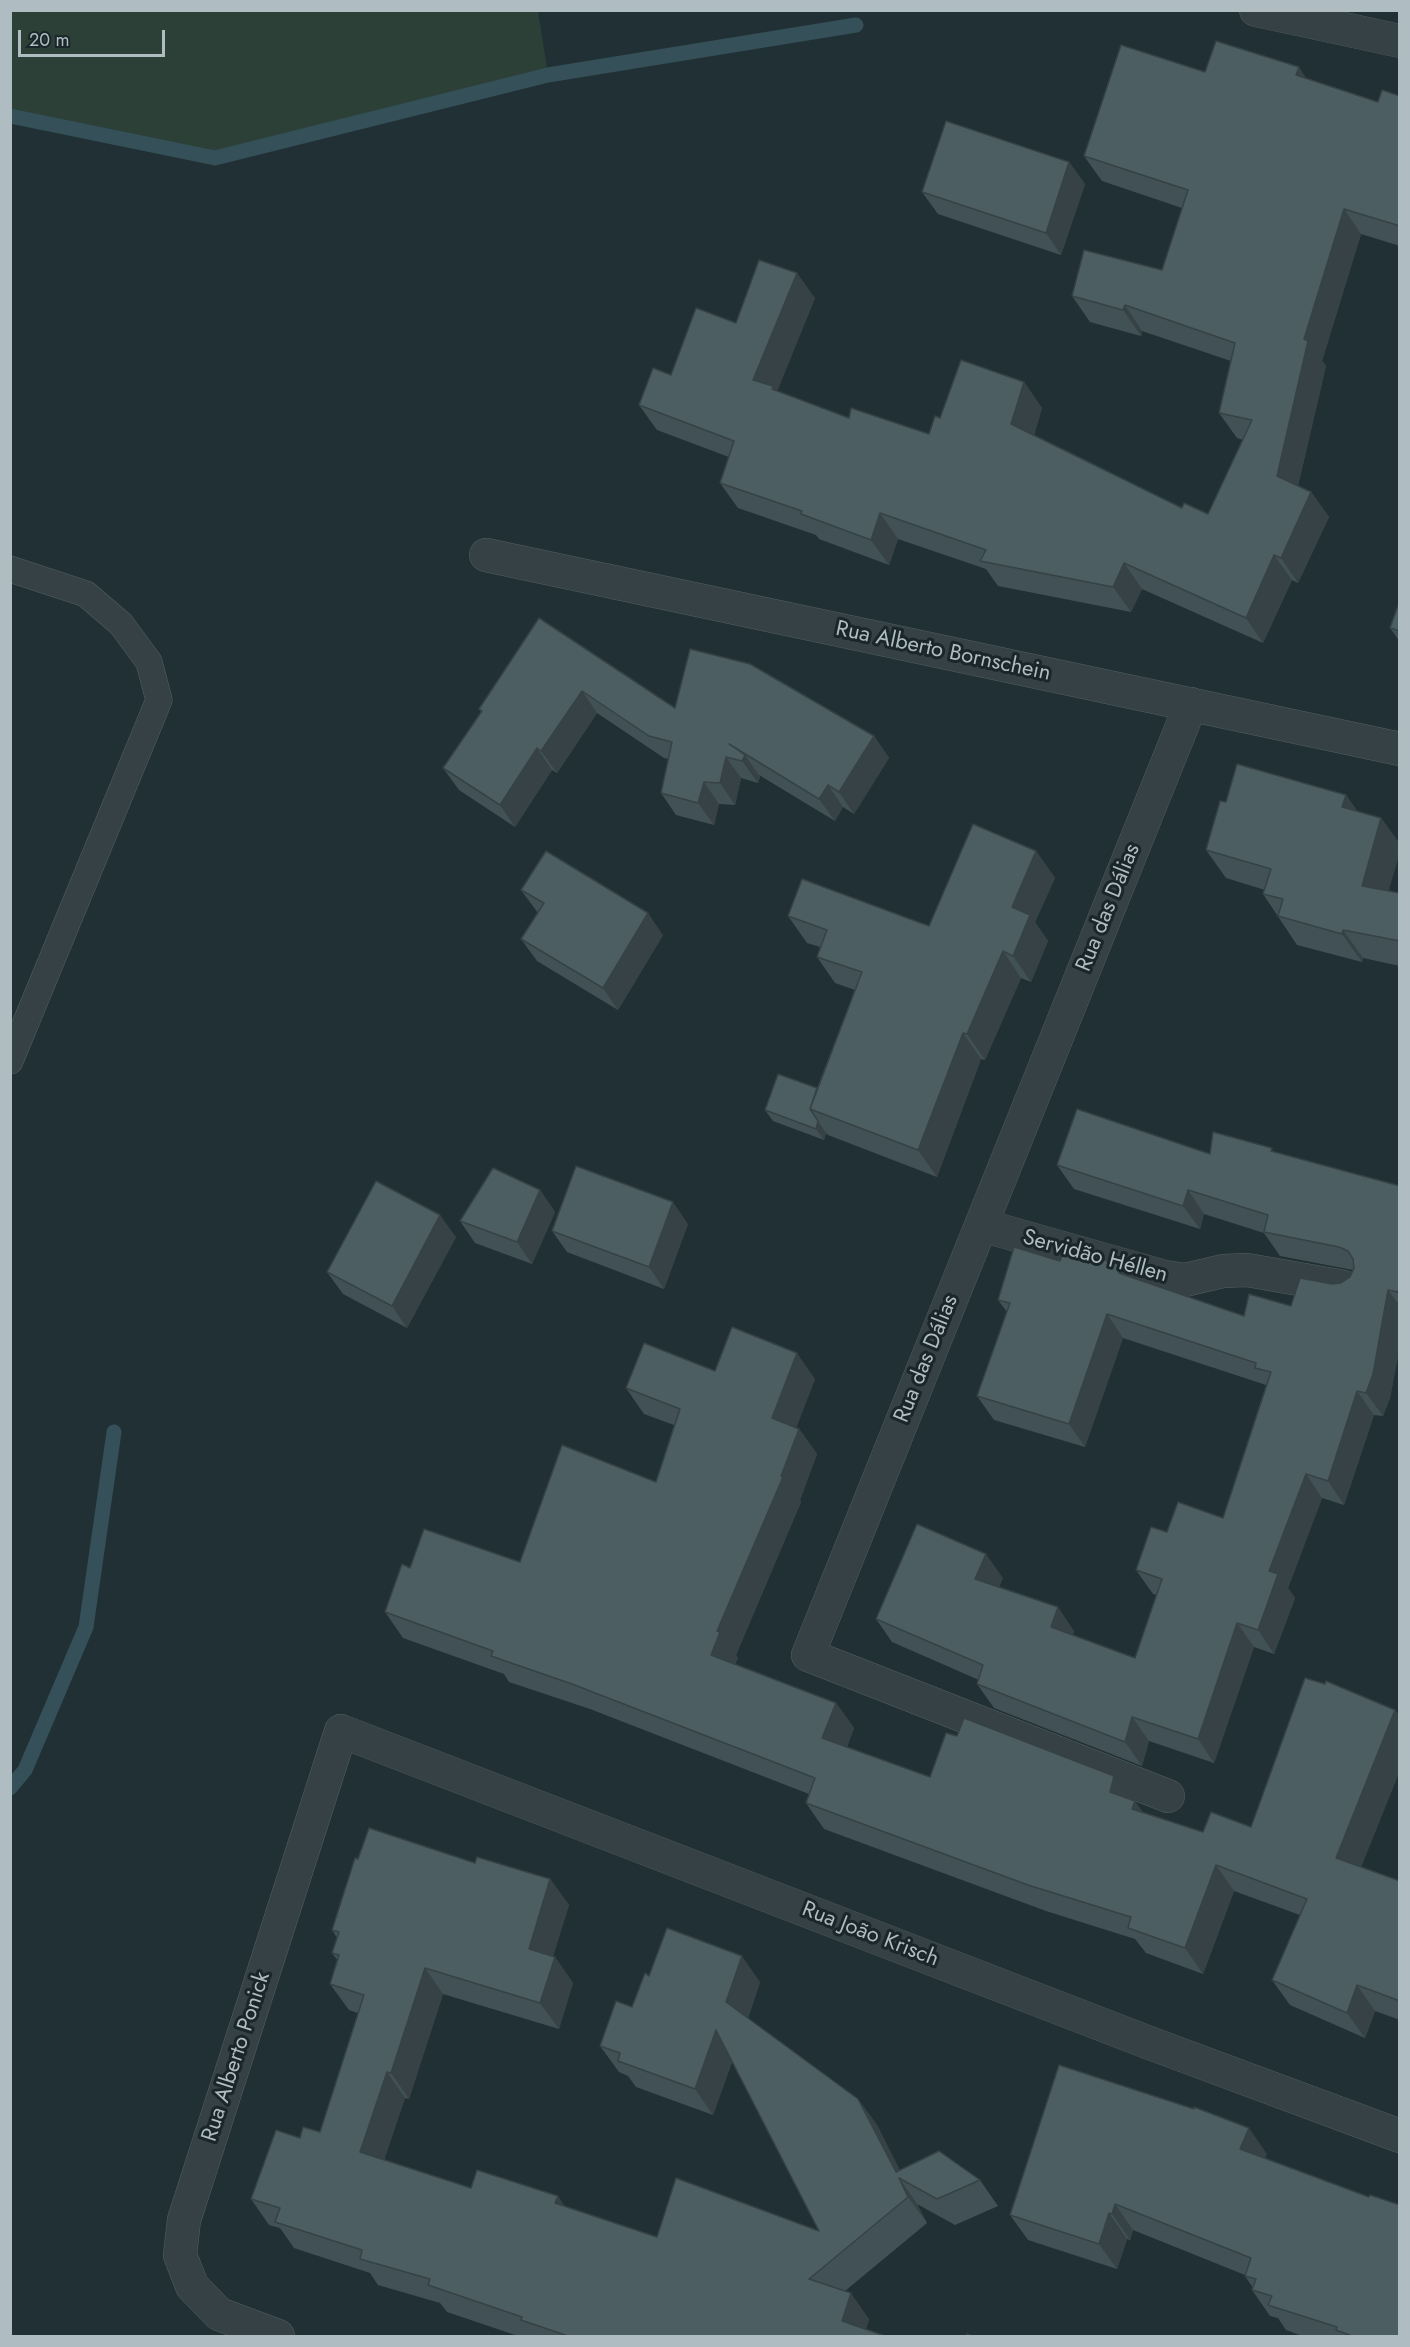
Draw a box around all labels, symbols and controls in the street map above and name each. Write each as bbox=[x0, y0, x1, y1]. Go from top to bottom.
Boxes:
scale bar bbox=[21, 18, 168, 56]
text: 20 m bbox=[29, 27, 69, 53]
street label: Rua Alberto Bornschein bbox=[833, 616, 1053, 688]
street label: Rua das Dálias bbox=[1071, 840, 1147, 976]
street label: Servidão Héllen bbox=[1020, 1225, 1170, 1289]
street label: Rua das Dálias bbox=[889, 1291, 965, 1427]
street label: Rua João Krisch bbox=[798, 1897, 942, 1973]
street label: Rua Alberto Ponick bbox=[197, 1969, 277, 2145]

